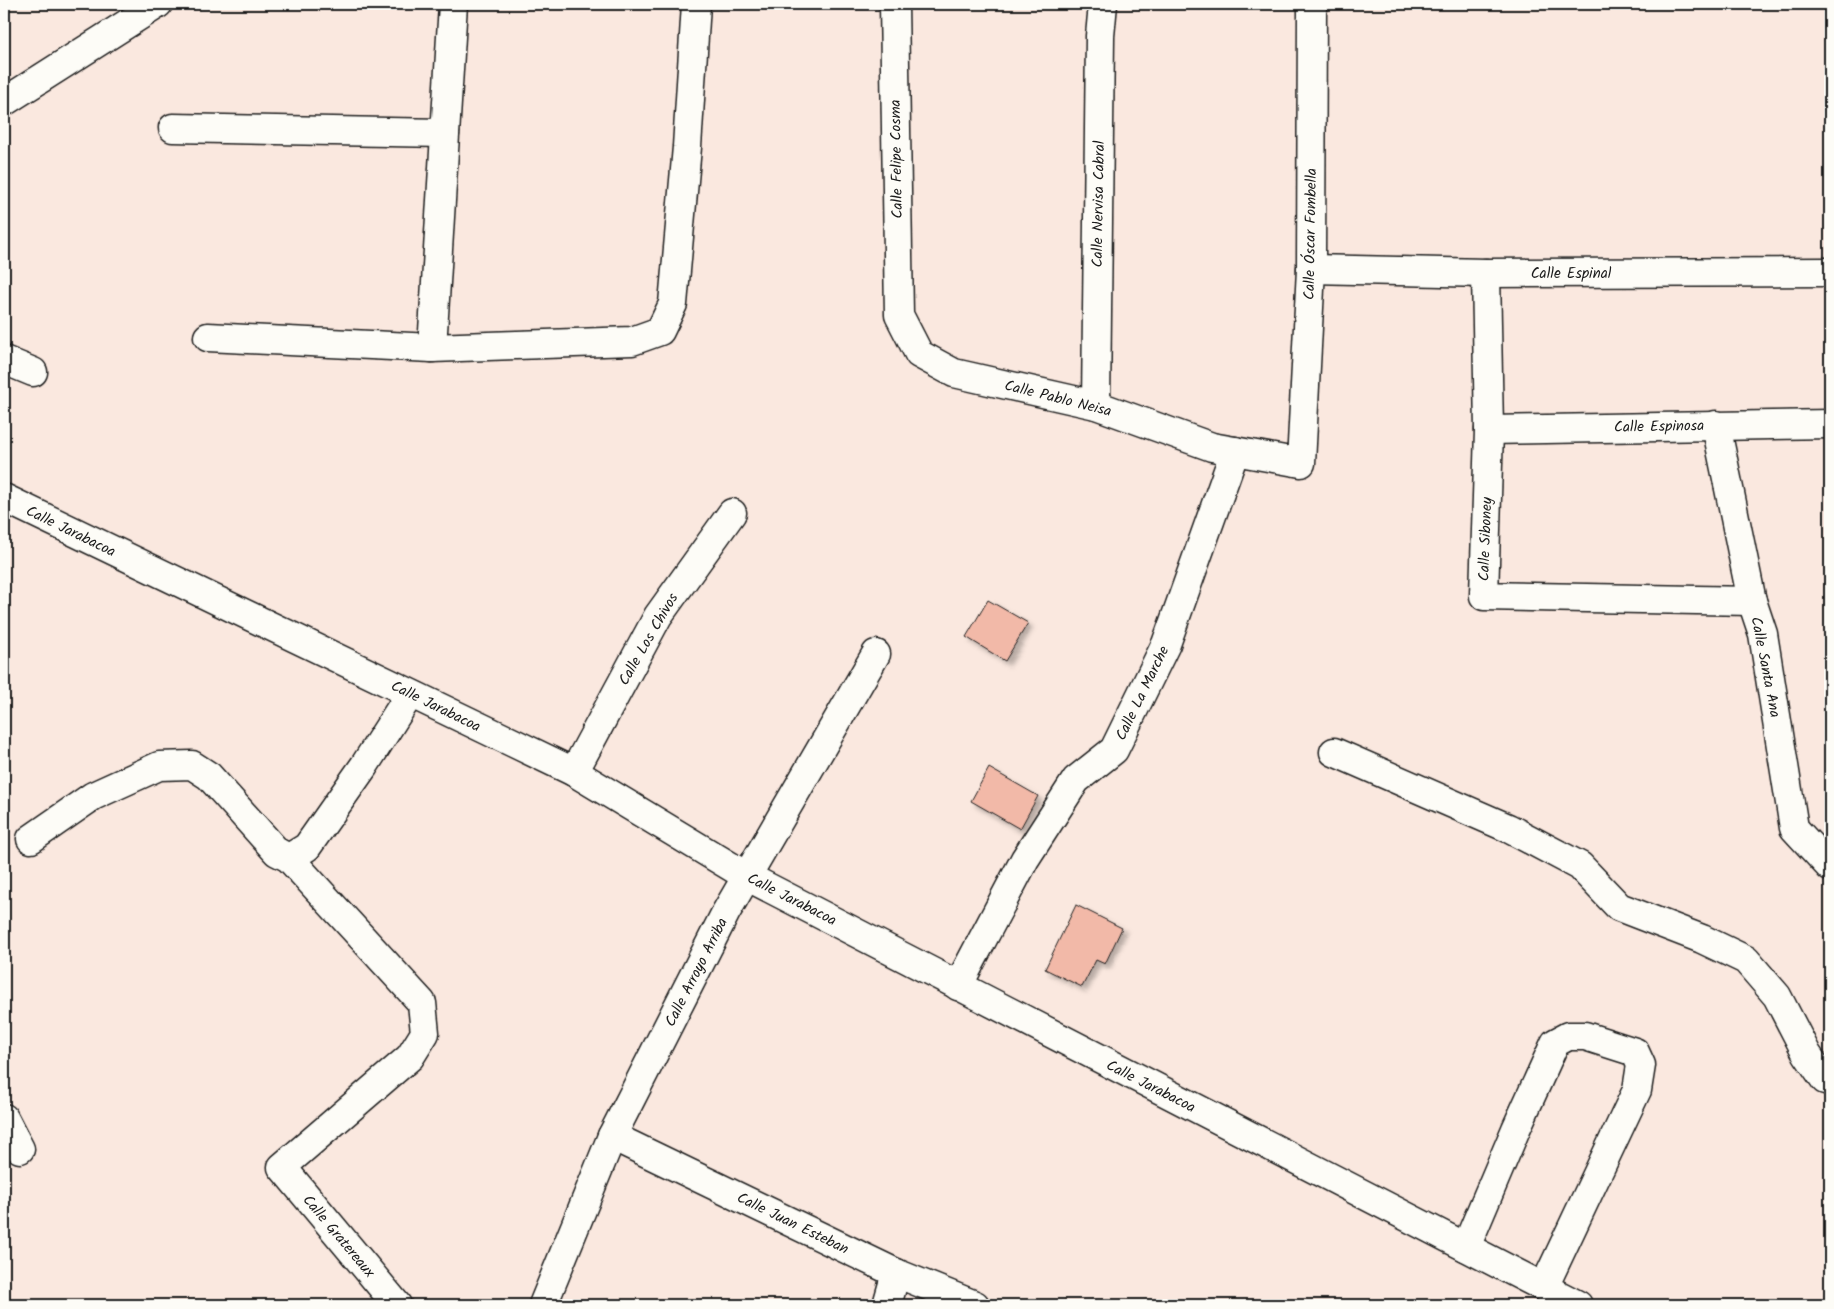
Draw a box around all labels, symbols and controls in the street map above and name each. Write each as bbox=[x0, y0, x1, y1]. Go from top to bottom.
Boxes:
street label: Calle Felipe Cosma bbox=[884, 99, 910, 219]
street label: Calle Nervisa Cabral bbox=[1086, 140, 1112, 268]
street label: Calle Óscar Fombella bbox=[1298, 168, 1324, 300]
street label: Calle Espinal bbox=[1531, 262, 1612, 286]
street label: Calle Pablo Neisa bbox=[1002, 374, 1114, 424]
street label: Calle Espinosa bbox=[1614, 414, 1704, 440]
street label: Calle Siboney bbox=[1473, 496, 1499, 581]
street label: Calle Jarabacoa bbox=[21, 500, 120, 564]
street label: Calle Los Chivos bbox=[613, 588, 685, 690]
street label: Calle Santa Ana bbox=[1743, 615, 1787, 720]
street label: Calle La Marche bbox=[1110, 642, 1176, 745]
street label: Calle Jarabacoa bbox=[386, 675, 485, 739]
street label: Calle Jarabacoa bbox=[743, 867, 840, 933]
street label: Calle Arroyo Arriba bbox=[659, 914, 735, 1031]
street label: Calle Jarabacoa bbox=[1102, 1054, 1199, 1120]
street label: Calle Juan Esteban bbox=[732, 1186, 853, 1261]
street label: Calle Gratereaux bbox=[296, 1190, 381, 1284]

